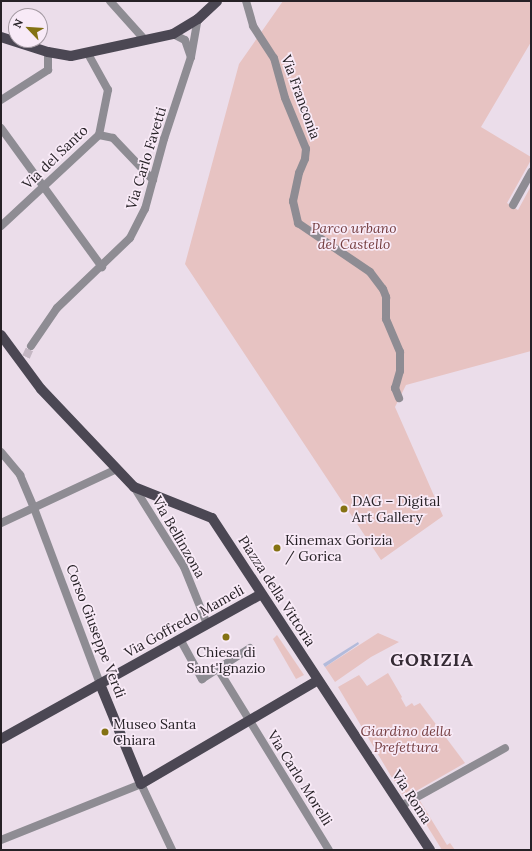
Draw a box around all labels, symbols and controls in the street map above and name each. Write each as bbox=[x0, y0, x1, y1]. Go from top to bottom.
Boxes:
north arrow bbox=[8, 8, 48, 48]
text: N bbox=[10, 17, 26, 30]
street label: Via Franconia bbox=[278, 53, 324, 141]
street label: Via Carlo Favetti bbox=[122, 105, 170, 211]
street label: Via del Santo bbox=[19, 122, 91, 192]
park label: Parco urbano del Castello bbox=[312, 220, 396, 252]
street label: Via Bellinzona bbox=[149, 493, 209, 581]
place label: DAG – Digital Art Gallery bbox=[352, 493, 440, 526]
marker: DAG – Digital Art Gallery bbox=[339, 504, 349, 514]
street label: Piazza della Vittoria bbox=[235, 532, 319, 650]
place label: Kinemax Gorizia / Gorica bbox=[285, 532, 393, 564]
marker: Kinemax Gorizia / Gorica bbox=[272, 543, 282, 553]
street label: Corso Giuseppe Verdi bbox=[63, 562, 129, 700]
street label: Via Goffredo Mameli bbox=[121, 581, 247, 661]
marker: Chiesa di Sant'Ignazio bbox=[221, 632, 231, 642]
place label: Chiesa di Sant'Ignazio bbox=[186, 644, 266, 676]
district label: GORIZIA bbox=[390, 649, 474, 671]
place label: Museo Santa Chiara bbox=[113, 716, 196, 748]
park label: Giardino della Prefettura bbox=[361, 723, 451, 756]
marker: Museo Santa Chiara bbox=[100, 727, 110, 737]
street label: Via Carlo Morelli bbox=[264, 728, 336, 828]
street label: Via Roma bbox=[389, 767, 435, 827]

